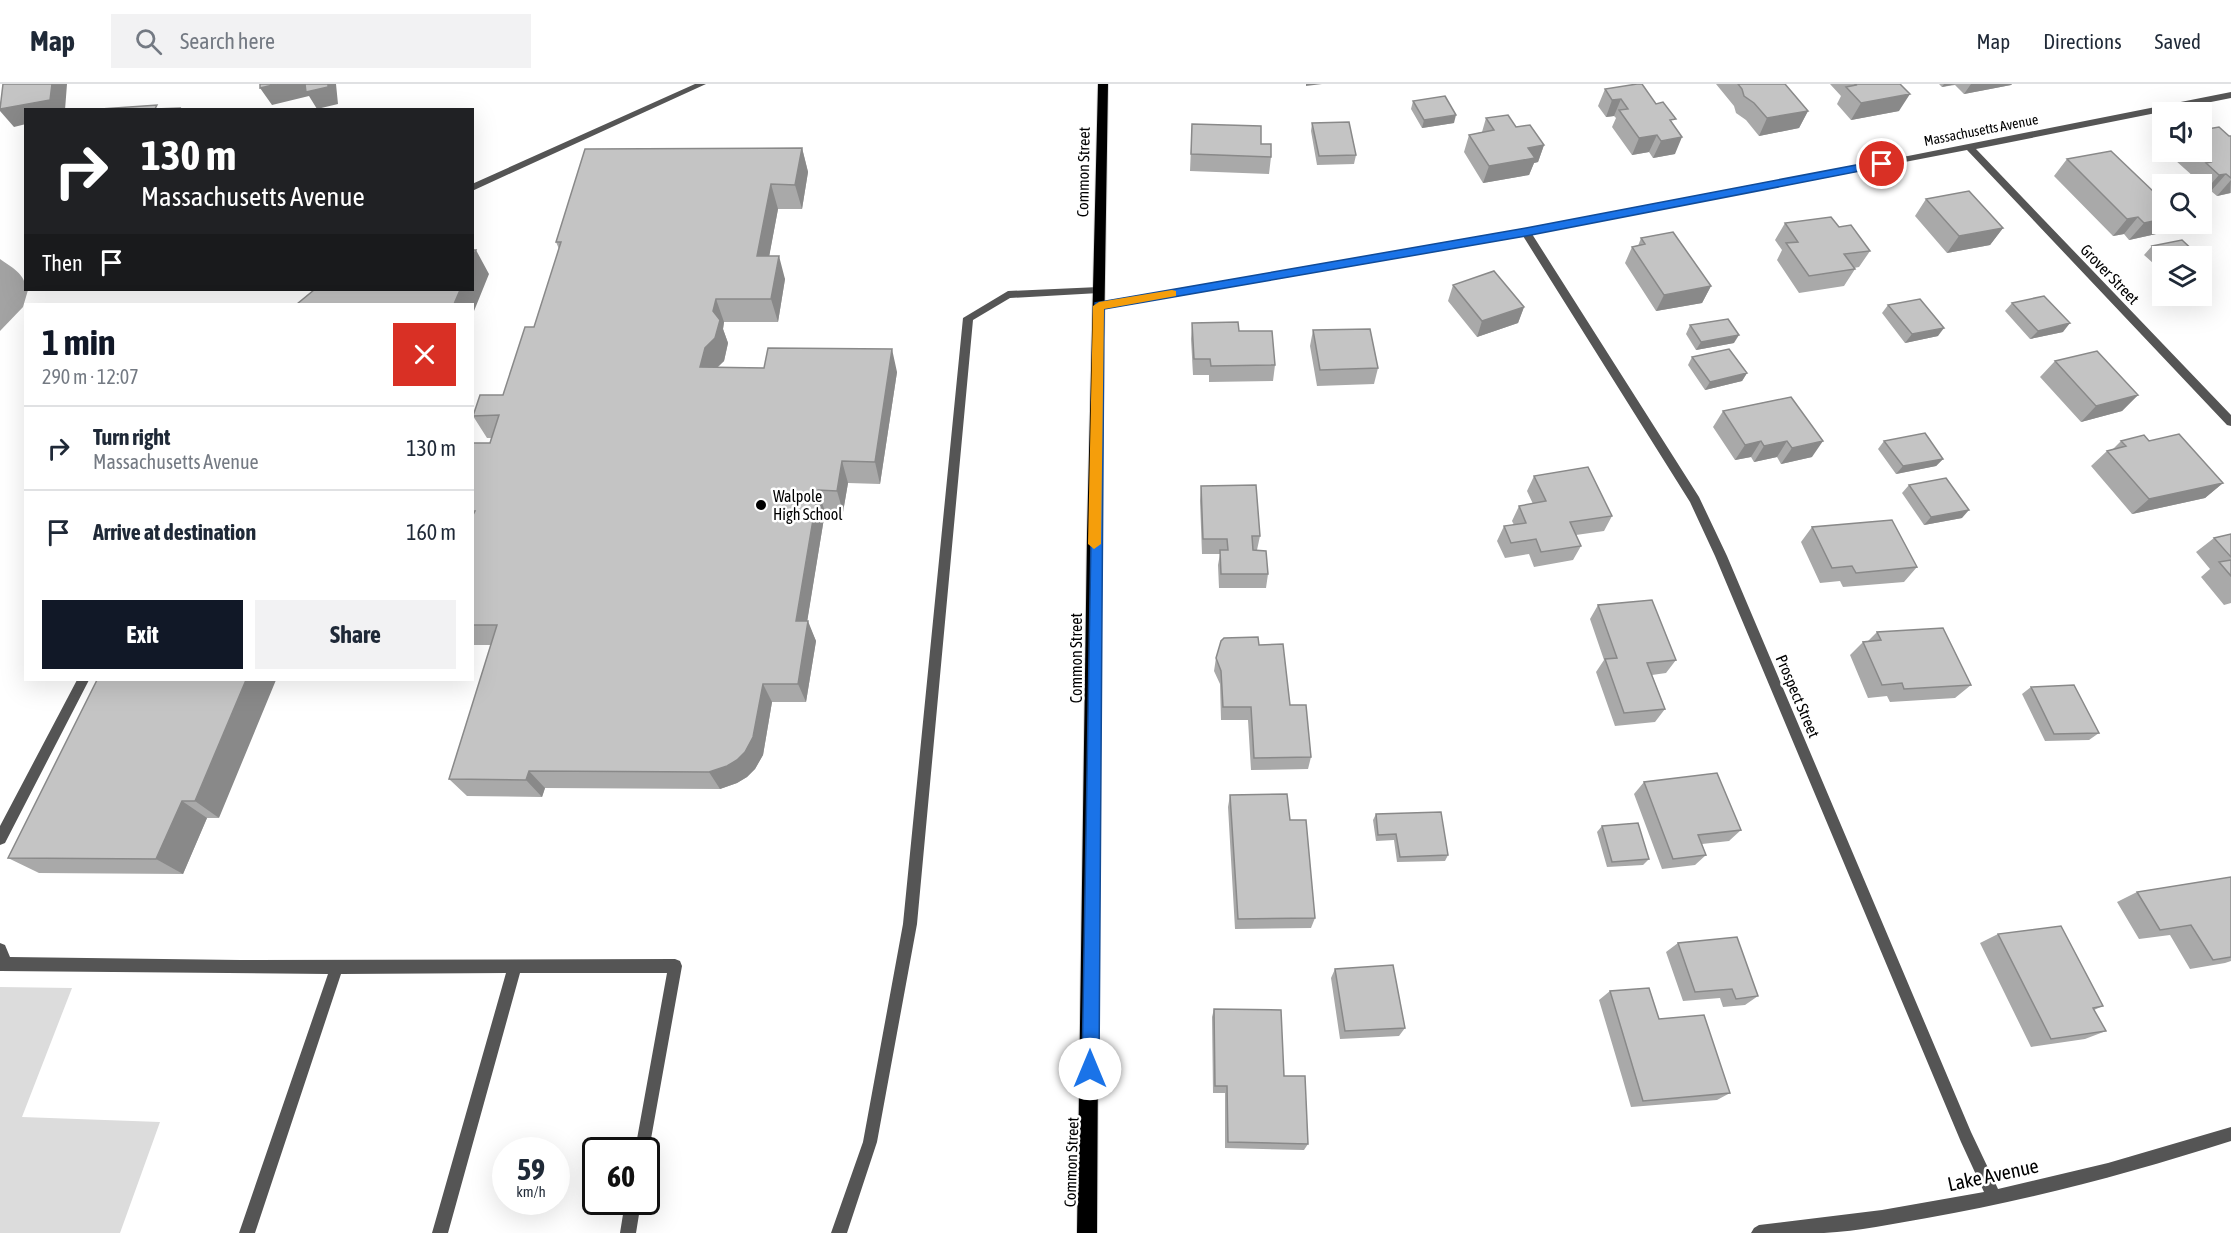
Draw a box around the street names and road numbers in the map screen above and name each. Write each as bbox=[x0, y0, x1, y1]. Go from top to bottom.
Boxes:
street label: Massachusetts Avenue bbox=[1923, 111, 2039, 149]
street label: Common Street bbox=[1073, 126, 1093, 217]
street label: Grover Street bbox=[2077, 240, 2143, 308]
street label: Common Street bbox=[1067, 612, 1085, 703]
street label: Prospect Street bbox=[1772, 652, 1824, 741]
street label: Common Street bbox=[1060, 1116, 1082, 1207]
street label: Lake Avenue bbox=[1945, 1154, 2041, 1195]

